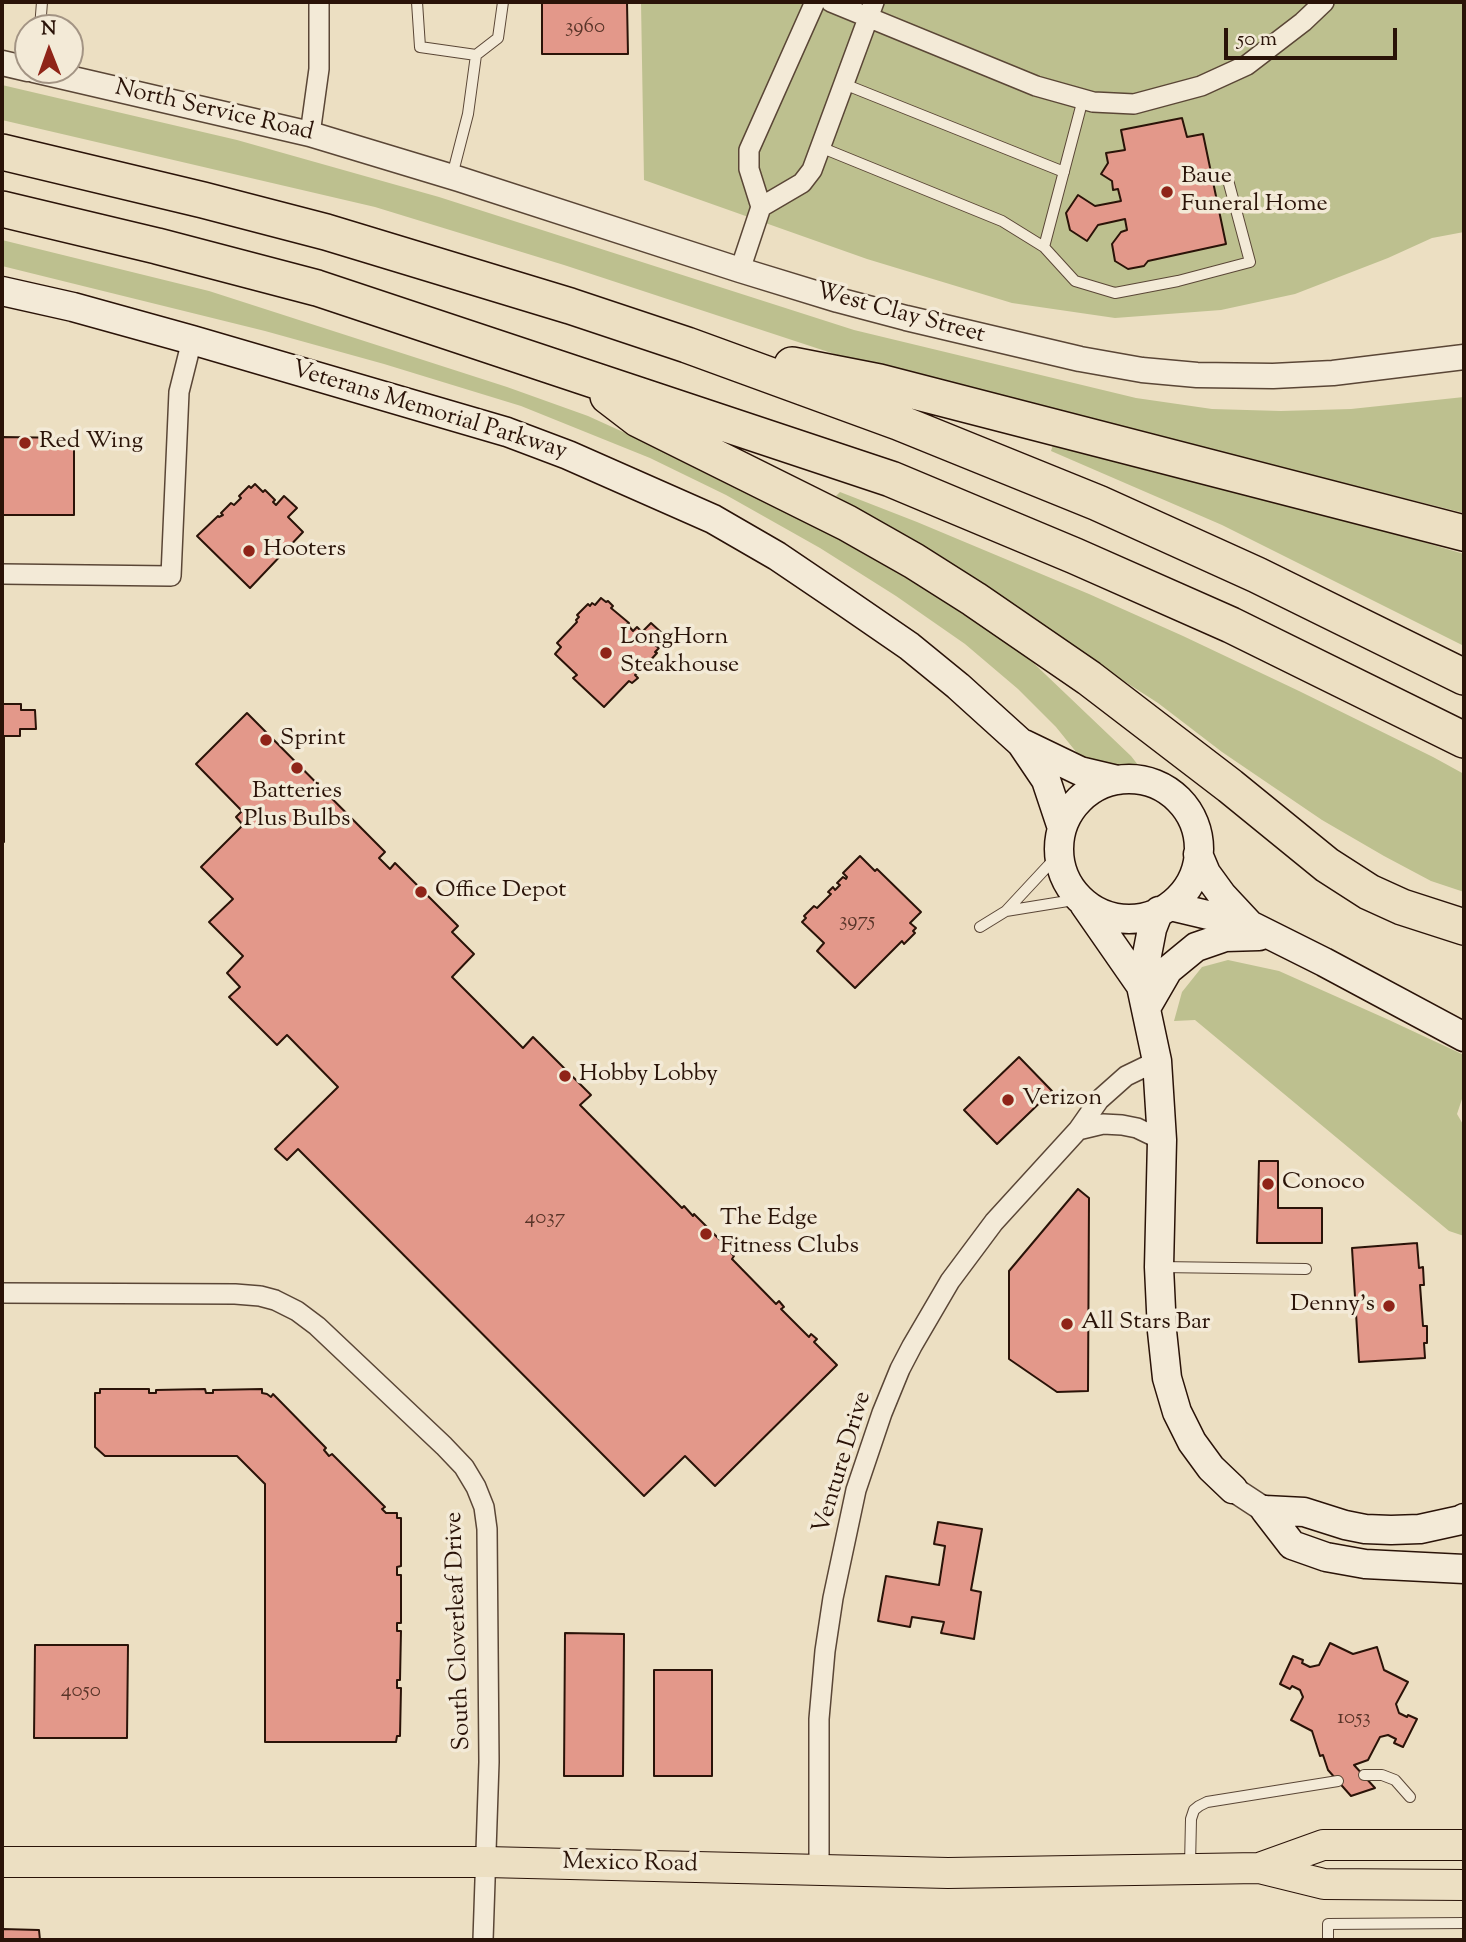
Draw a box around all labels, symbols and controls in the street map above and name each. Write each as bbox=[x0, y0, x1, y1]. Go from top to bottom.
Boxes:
north arrow bbox=[14, 14, 84, 84]
scale bar bbox=[1228, 14, 1401, 58]
house number: 3960 bbox=[565, 15, 605, 41]
text: N bbox=[41, 16, 56, 43]
text: 50 m bbox=[1237, 25, 1277, 55]
street label: North Service Road bbox=[112, 75, 316, 149]
place label: Baue Funeral Home bbox=[1181, 164, 1328, 220]
marker: Baue Funeral Home bbox=[1159, 184, 1175, 200]
street label: West Clay Street bbox=[812, 279, 988, 351]
street label: Veterans Memorial Parkway bbox=[288, 356, 570, 468]
place label: Red Wing bbox=[39, 429, 143, 457]
marker: Red Wing bbox=[17, 435, 33, 451]
place label: Hooters bbox=[263, 537, 346, 565]
marker: Hooters bbox=[241, 543, 257, 559]
place label: LongHorn Steakhouse bbox=[620, 625, 739, 681]
marker: LongHorn Steakhouse bbox=[598, 645, 614, 661]
place label: Sprint bbox=[280, 726, 346, 754]
marker: Sprint bbox=[258, 732, 274, 748]
marker: Batteries Plus Bulbs bbox=[289, 760, 305, 776]
place label: Batteries Plus Bulbs bbox=[244, 779, 350, 835]
place label: Office Depot bbox=[435, 878, 566, 906]
marker: Office Depot bbox=[413, 884, 429, 900]
house number: 3975 bbox=[839, 909, 875, 935]
place label: Hobby Lobby bbox=[579, 1062, 718, 1090]
marker: Hobby Lobby bbox=[557, 1068, 573, 1084]
place label: Verizon bbox=[1022, 1086, 1102, 1114]
marker: Verizon bbox=[1000, 1092, 1016, 1108]
place label: Conoco bbox=[1282, 1170, 1365, 1198]
marker: Conoco bbox=[1260, 1176, 1276, 1192]
house number: 4037 bbox=[525, 1206, 565, 1232]
place label: The Edge Fitness Clubs bbox=[720, 1206, 859, 1262]
marker: The Edge Fitness Clubs bbox=[698, 1226, 714, 1242]
place label: Denny's bbox=[1290, 1292, 1375, 1320]
marker: Denny's bbox=[1381, 1298, 1397, 1314]
place label: All Stars Bar bbox=[1081, 1310, 1211, 1338]
marker: All Stars Bar bbox=[1059, 1316, 1075, 1332]
street label: Venture Drive bbox=[809, 1388, 879, 1538]
street label: South Cloverleaf Drive bbox=[441, 1511, 479, 1751]
house number: 4050 bbox=[61, 1679, 101, 1705]
house number: 1053 bbox=[1337, 1706, 1371, 1732]
street label: Mexico Road bbox=[562, 1849, 698, 1881]

